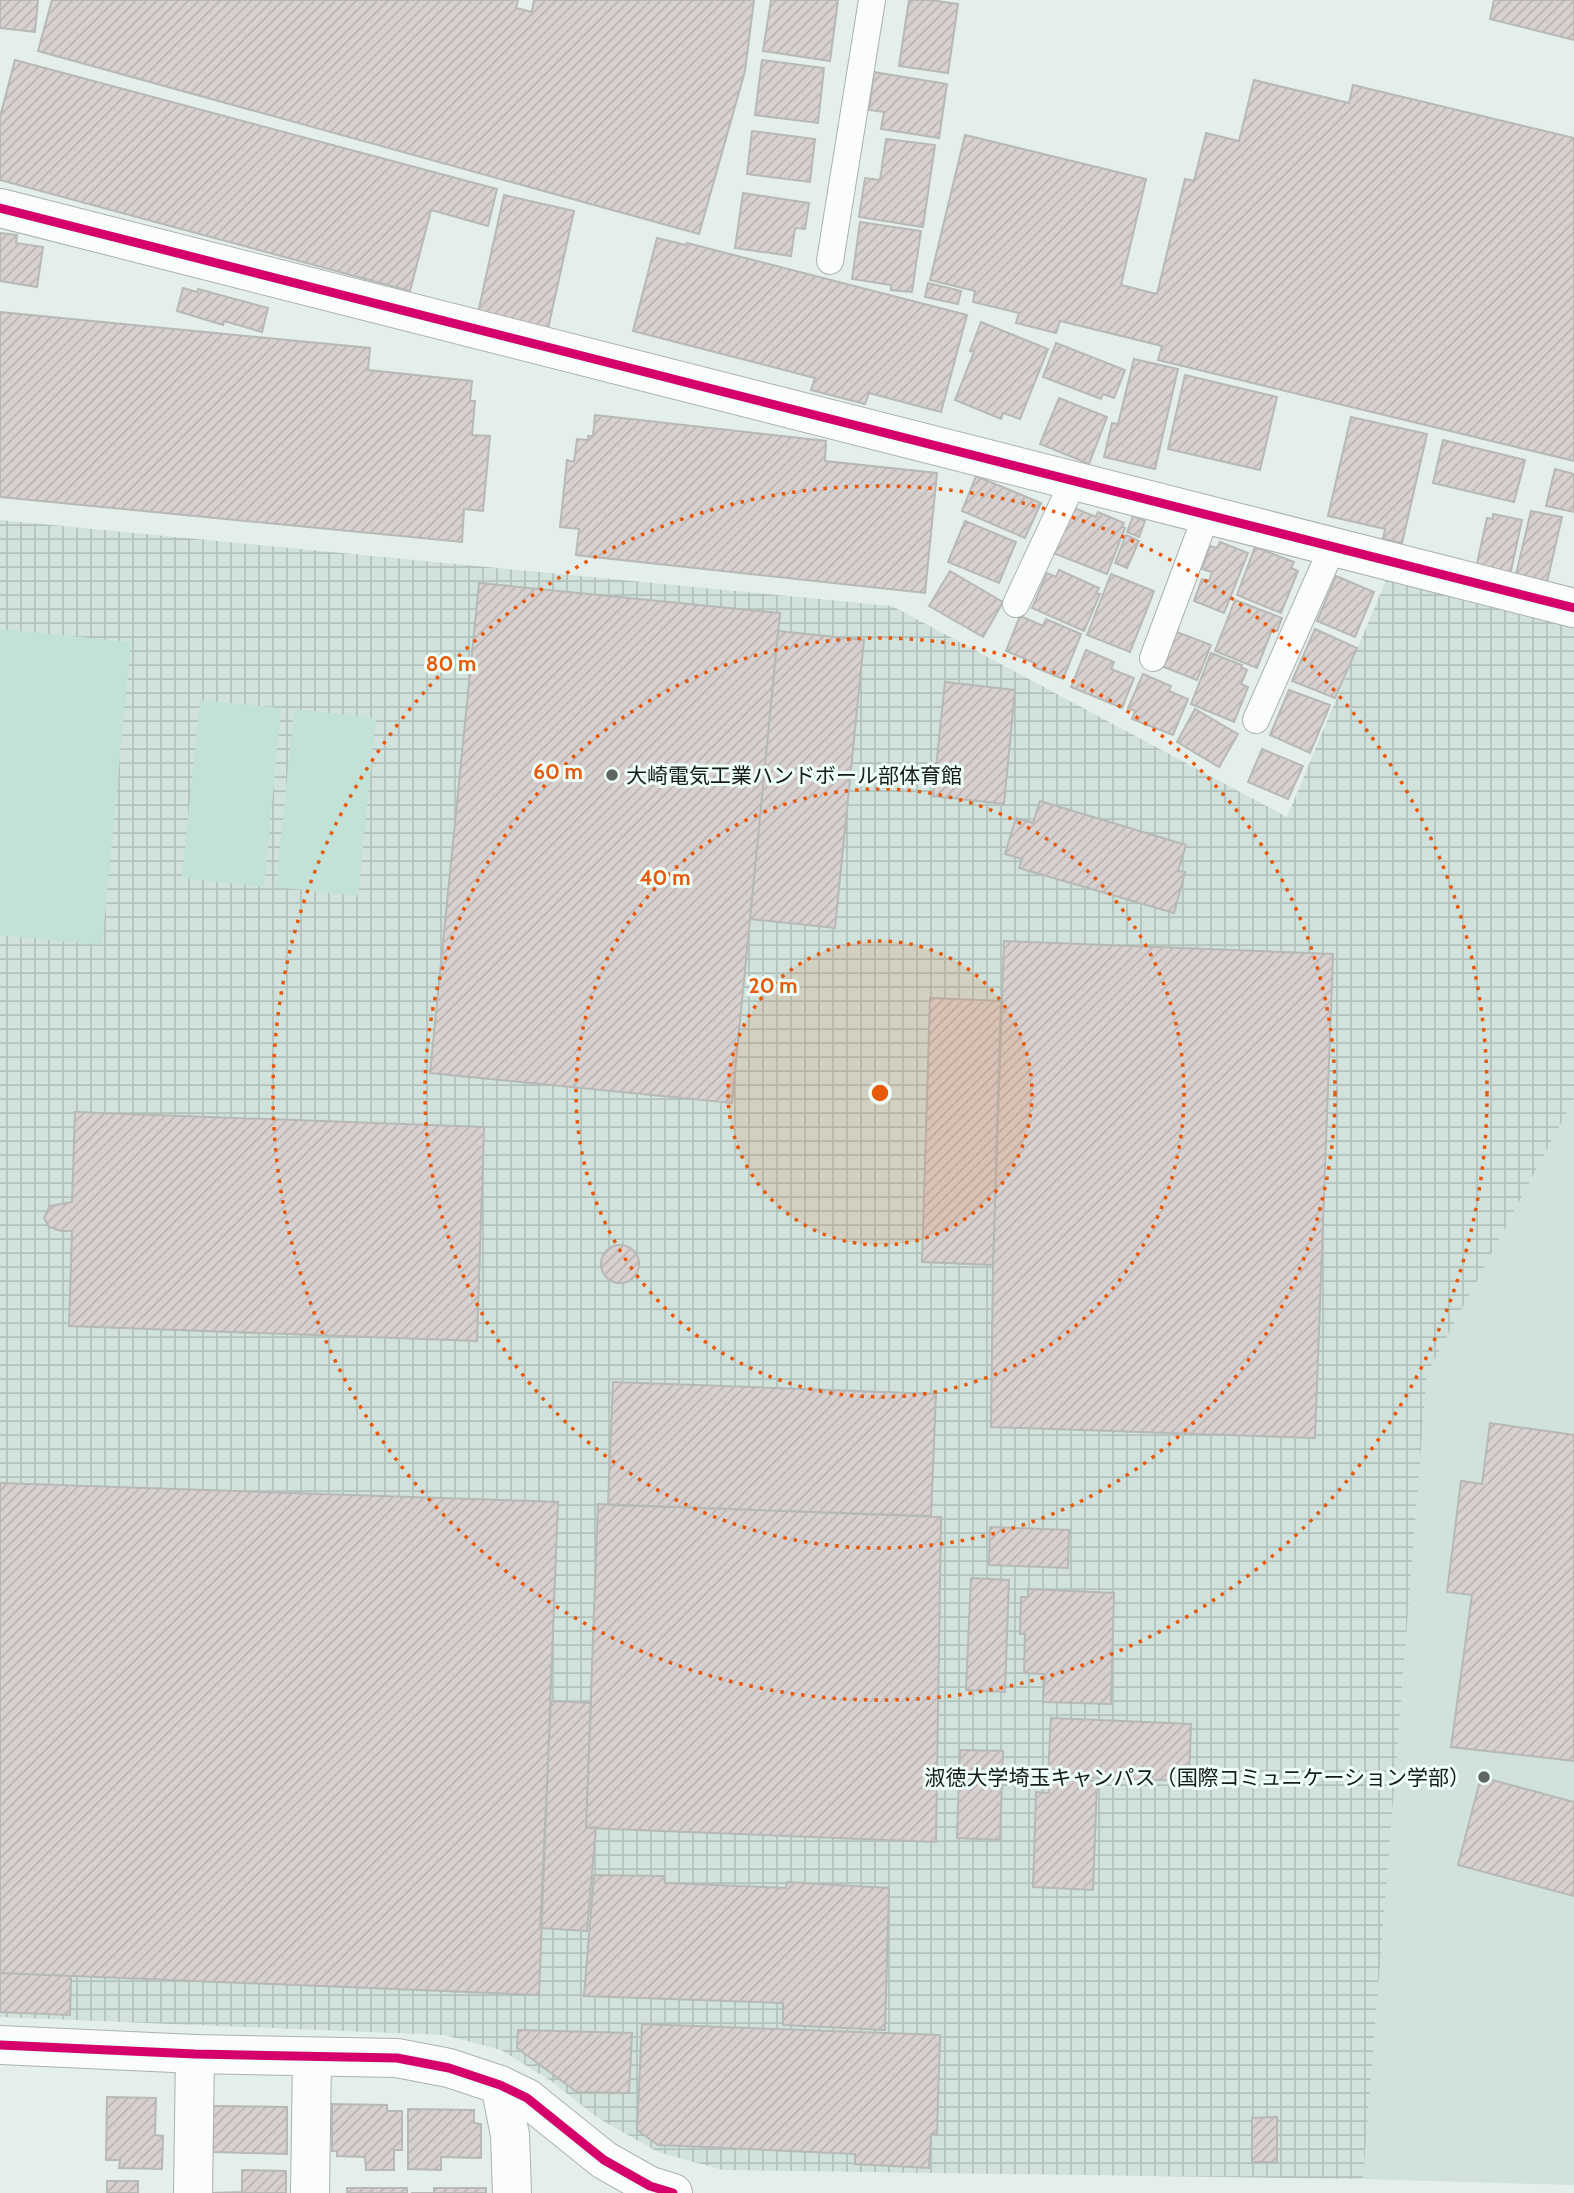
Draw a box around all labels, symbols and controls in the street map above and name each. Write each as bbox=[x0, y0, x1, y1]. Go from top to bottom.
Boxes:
text: 80 m bbox=[426, 651, 476, 676]
text: 60 m bbox=[533, 759, 583, 784]
place label: 大崎電気工業ハンドボール部体育館 bbox=[626, 763, 962, 788]
marker: 大崎電気工業ハンドボール部体育館 bbox=[604, 767, 620, 783]
text: 40 m bbox=[640, 865, 690, 890]
text: 20 m bbox=[749, 973, 797, 998]
centre of rings bbox=[868, 1081, 892, 1105]
place label: 淑徳大学埼玉キャンパス（国際コミュニケーション学部） bbox=[924, 1765, 1470, 1790]
marker: 淑徳大学埼玉キャンパス（国際コミュニケーション学部） bbox=[1476, 1769, 1492, 1785]

